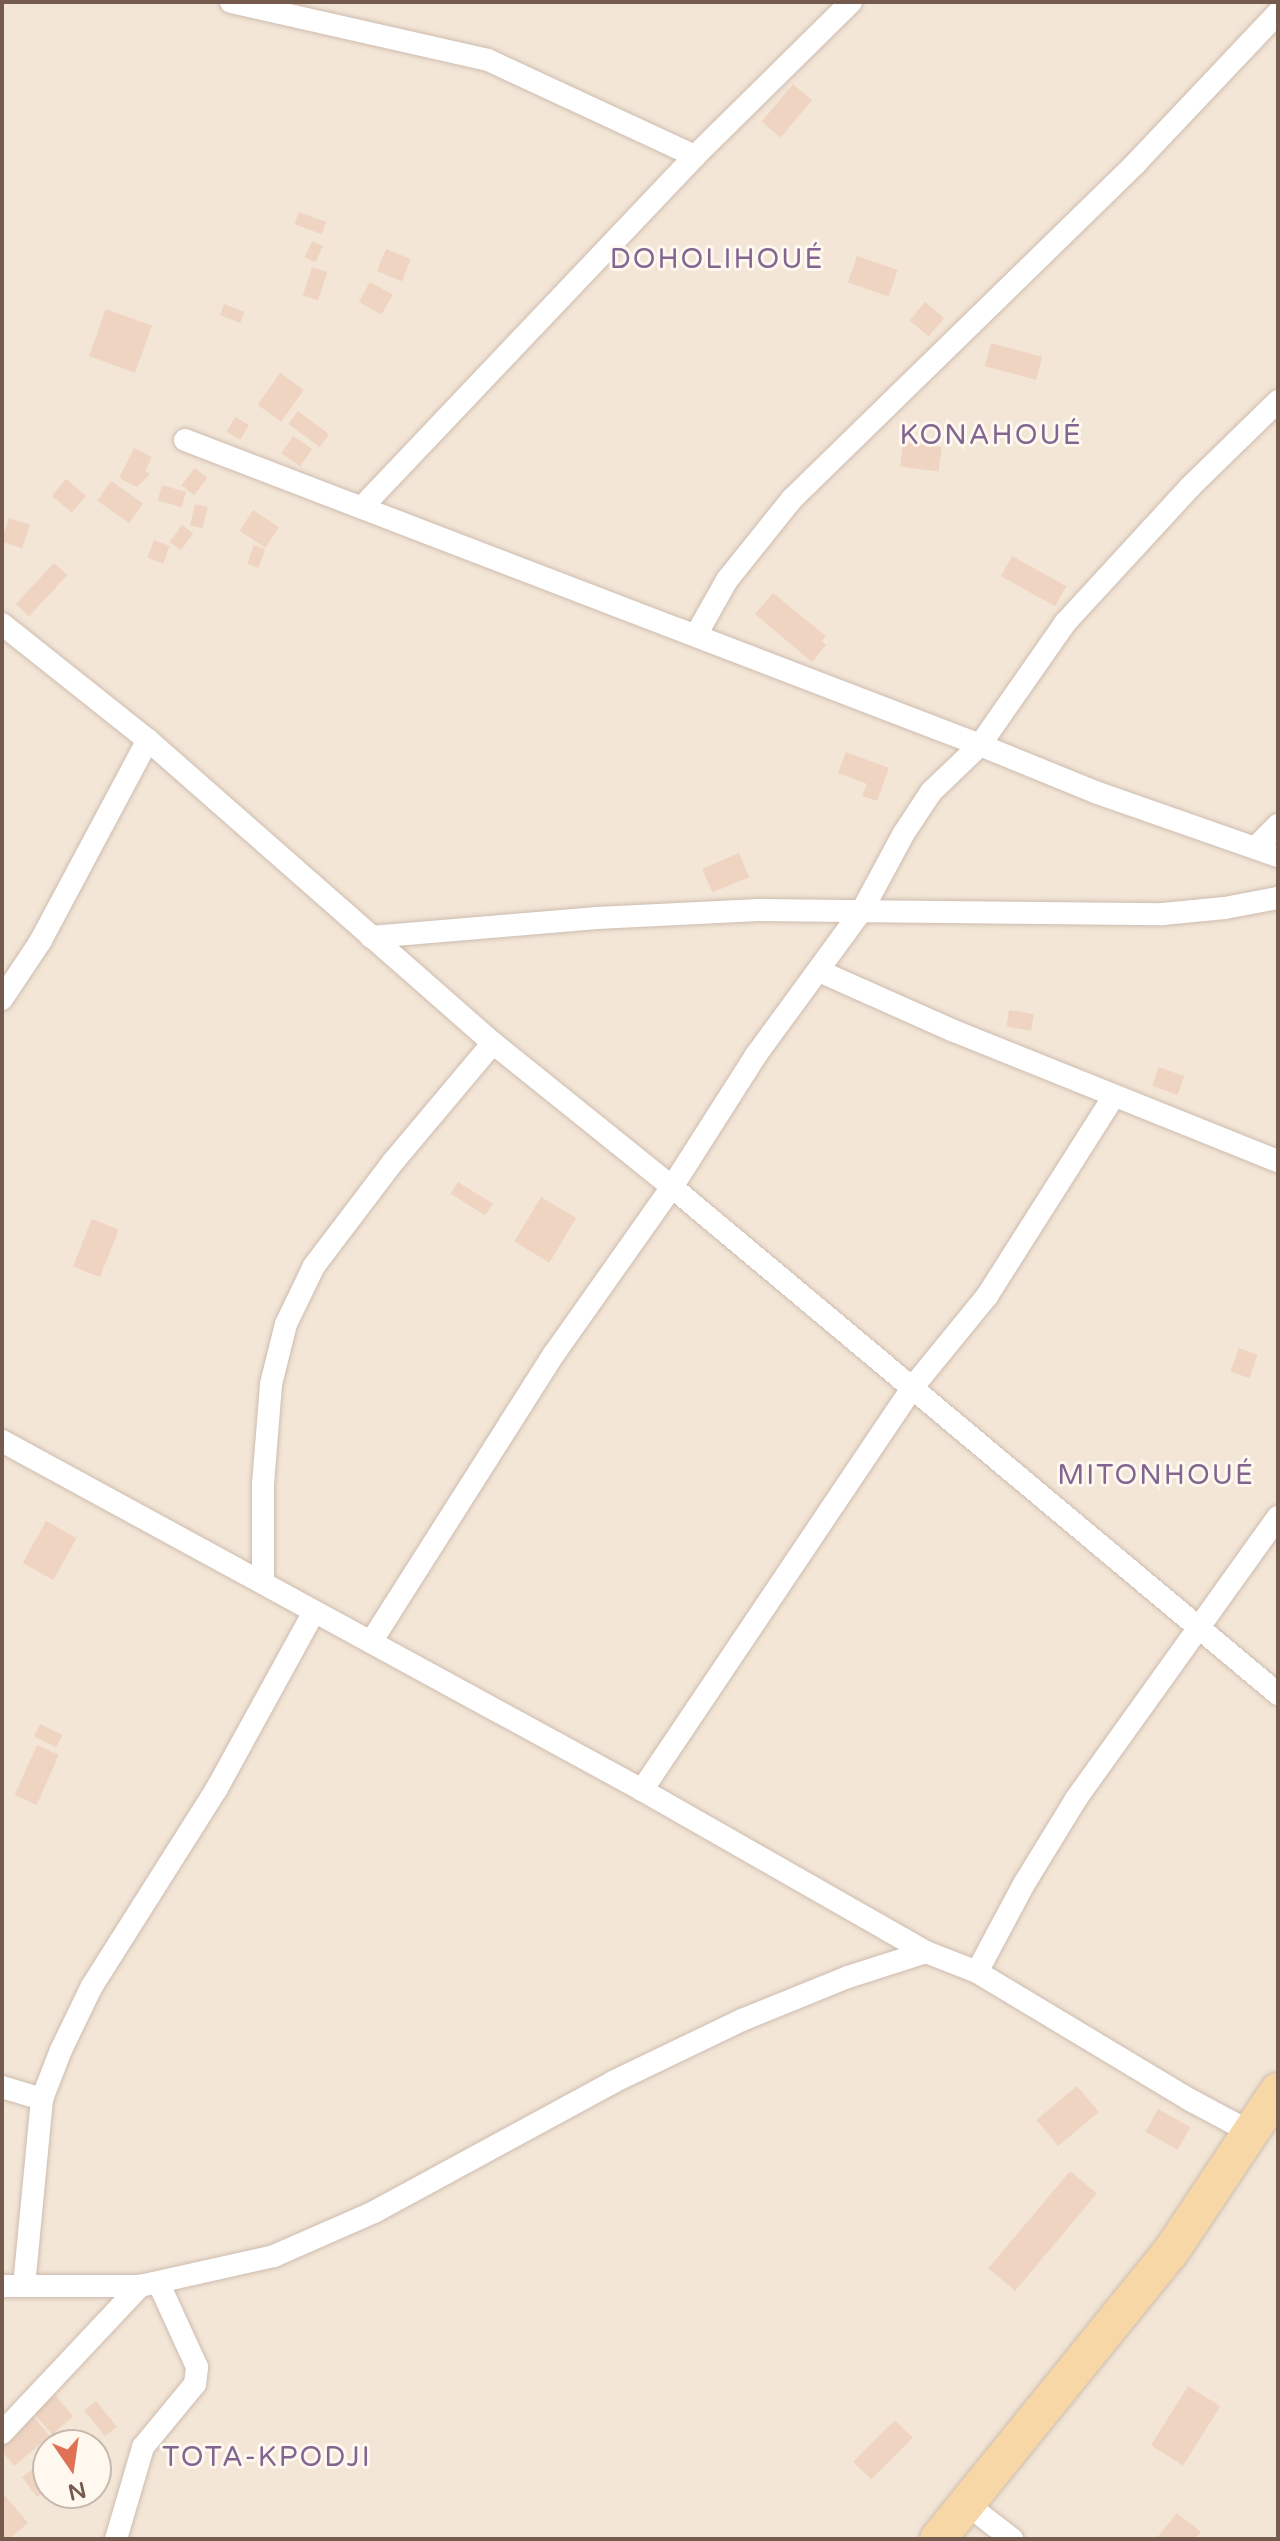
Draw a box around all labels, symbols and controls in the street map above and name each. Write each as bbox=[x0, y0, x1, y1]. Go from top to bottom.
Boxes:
district label: DOHOLIHOUÉ bbox=[610, 242, 824, 276]
district label: KONAHOUÉ bbox=[900, 418, 1082, 452]
district label: MITONHOUÉ bbox=[1057, 1458, 1255, 1492]
north arrow bbox=[32, 2429, 112, 2509]
district label: TOTA-KPODJI bbox=[162, 2440, 372, 2474]
text: N bbox=[65, 2476, 88, 2505]

